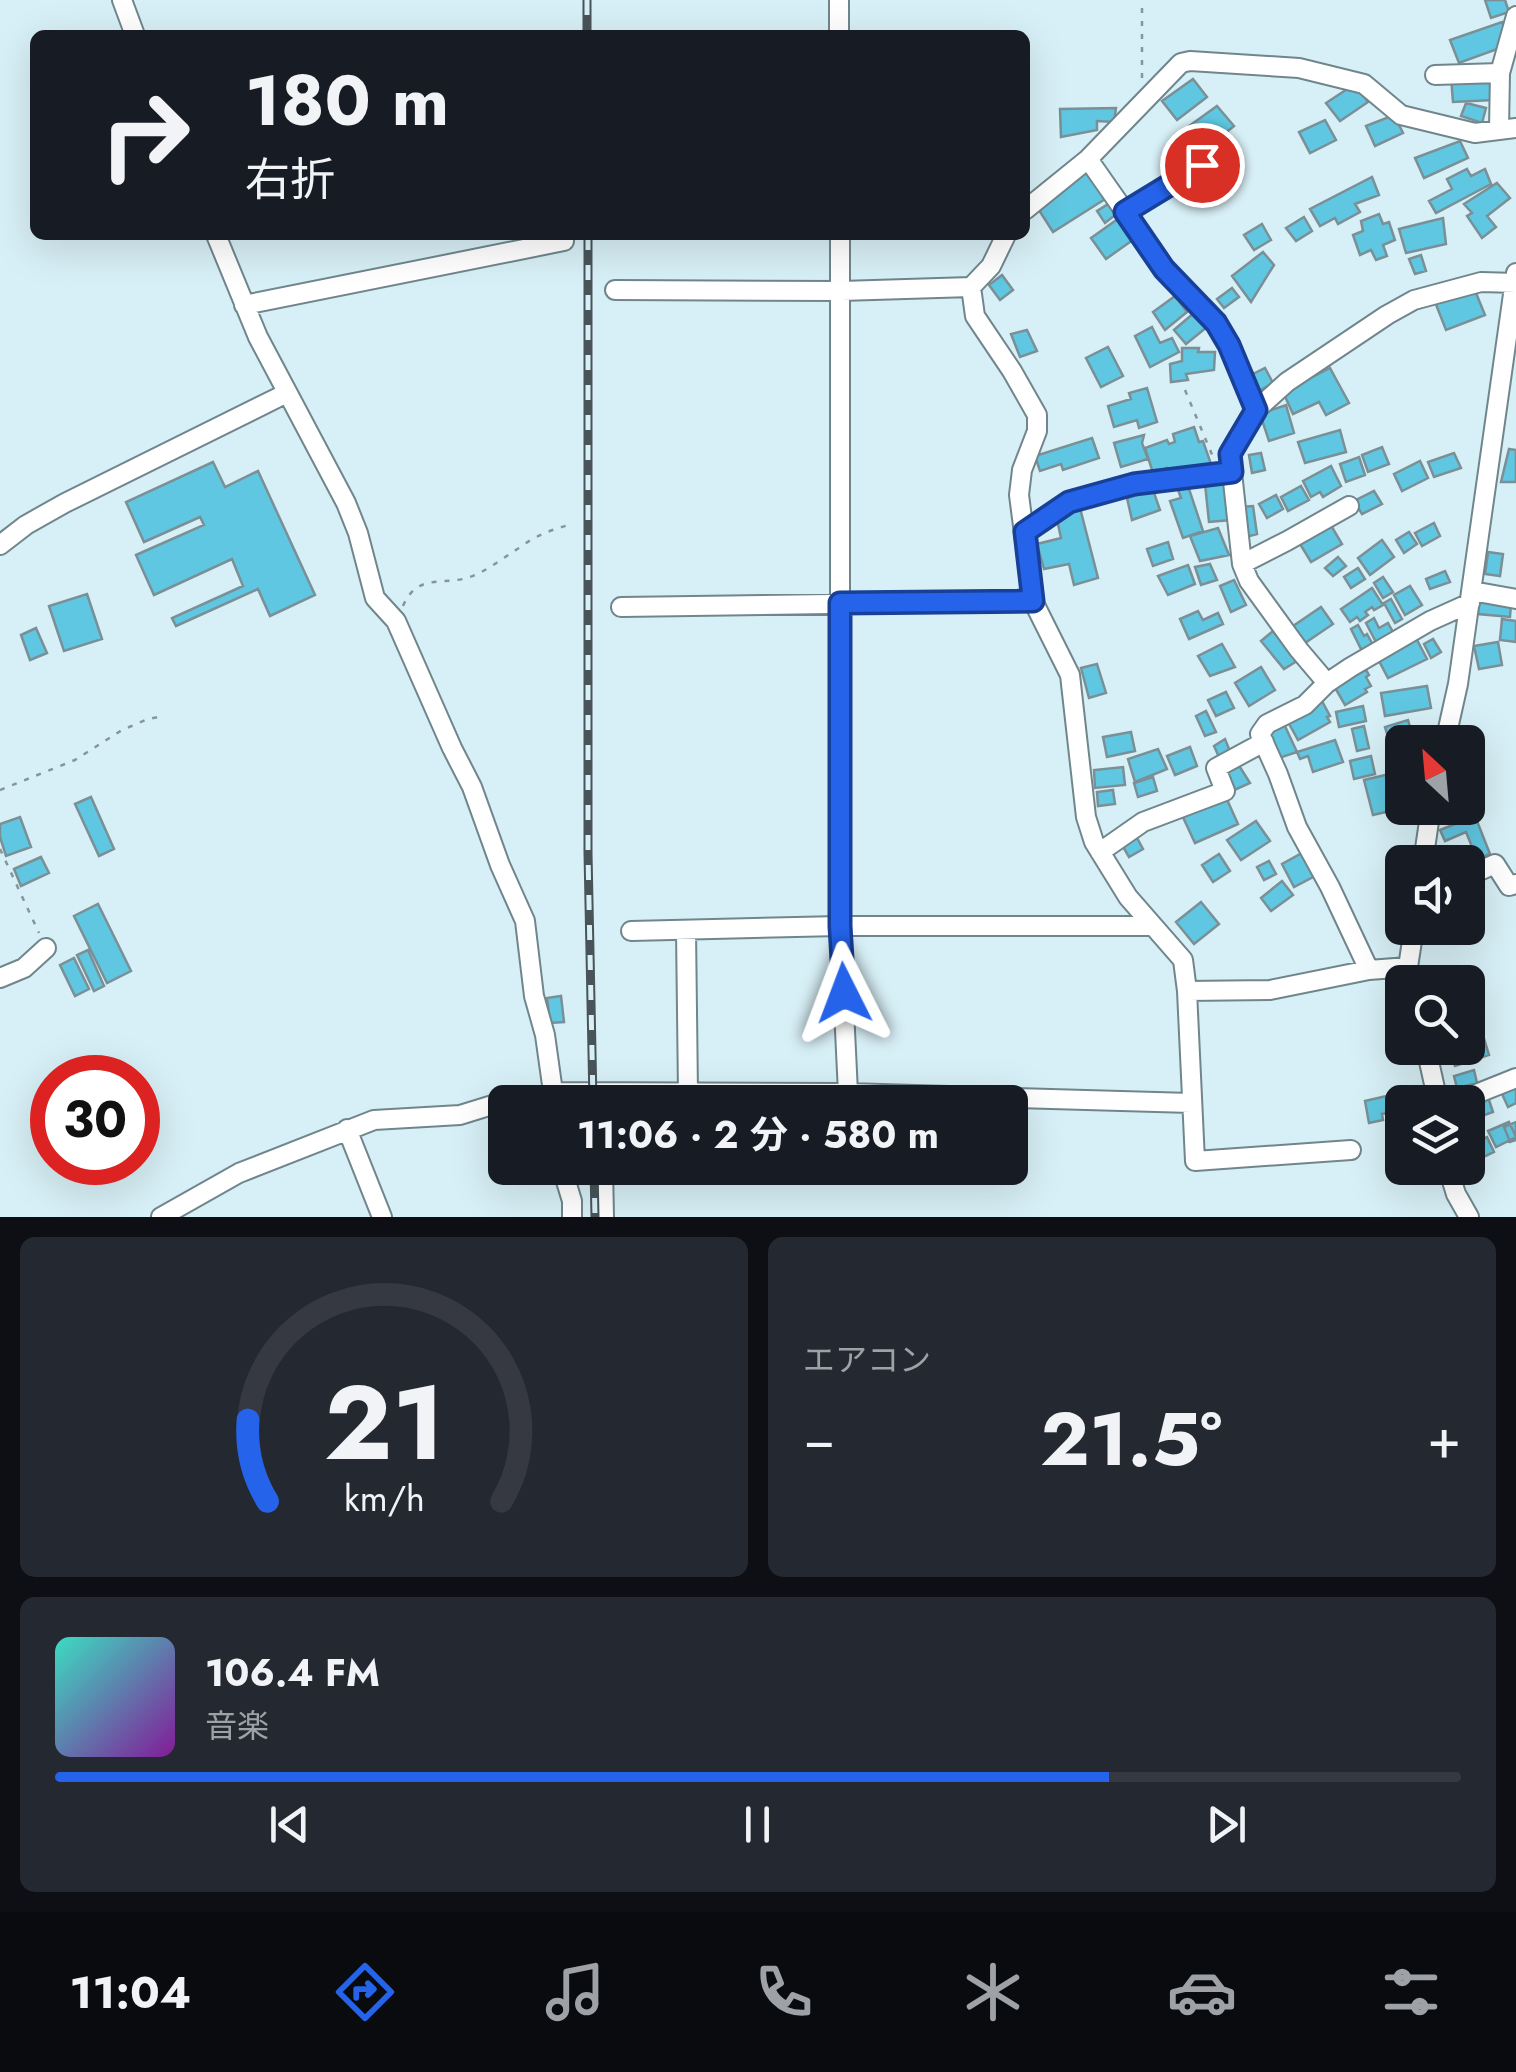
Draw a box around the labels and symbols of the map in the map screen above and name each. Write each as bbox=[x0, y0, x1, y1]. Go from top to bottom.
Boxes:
pin bbox=[1160, 123, 1245, 208]
north arrow bbox=[1385, 725, 1485, 825]
position arrow bbox=[792, 941, 896, 1045]
speed limit sign: 30 bbox=[30, 1055, 160, 1185]

